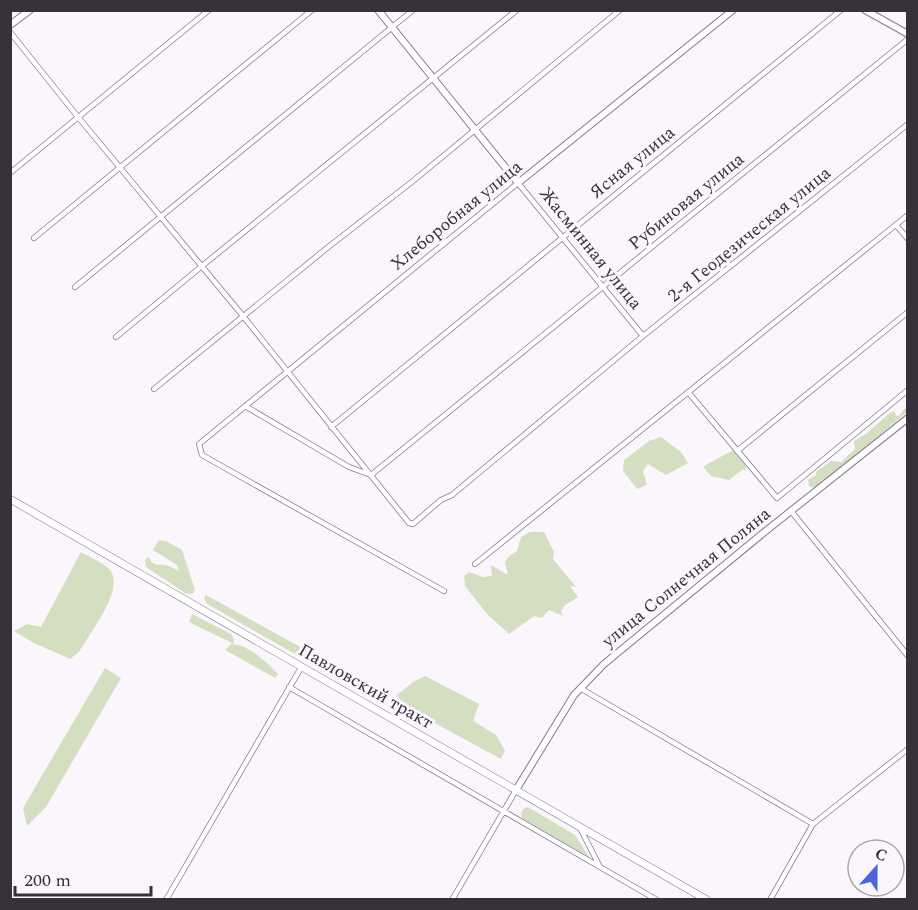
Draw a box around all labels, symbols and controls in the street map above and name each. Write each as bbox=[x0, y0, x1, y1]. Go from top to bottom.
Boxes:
street label: Ясная улица bbox=[584, 119, 681, 205]
street label: Рубиновая улица bbox=[622, 146, 750, 257]
street label: Хлеборобная улица bbox=[384, 153, 528, 277]
street label: 2-я Геодезическая улица bbox=[662, 160, 837, 309]
street label: Жасминная улица bbox=[532, 181, 649, 316]
street label: улица Солнечная Поляна bbox=[595, 500, 777, 655]
street label: Павловский тракт bbox=[293, 637, 438, 736]
north arrow bbox=[846, 838, 906, 898]
text: С bbox=[871, 842, 891, 868]
scale bar bbox=[15, 859, 152, 897]
text: 200 m bbox=[24, 867, 71, 894]

